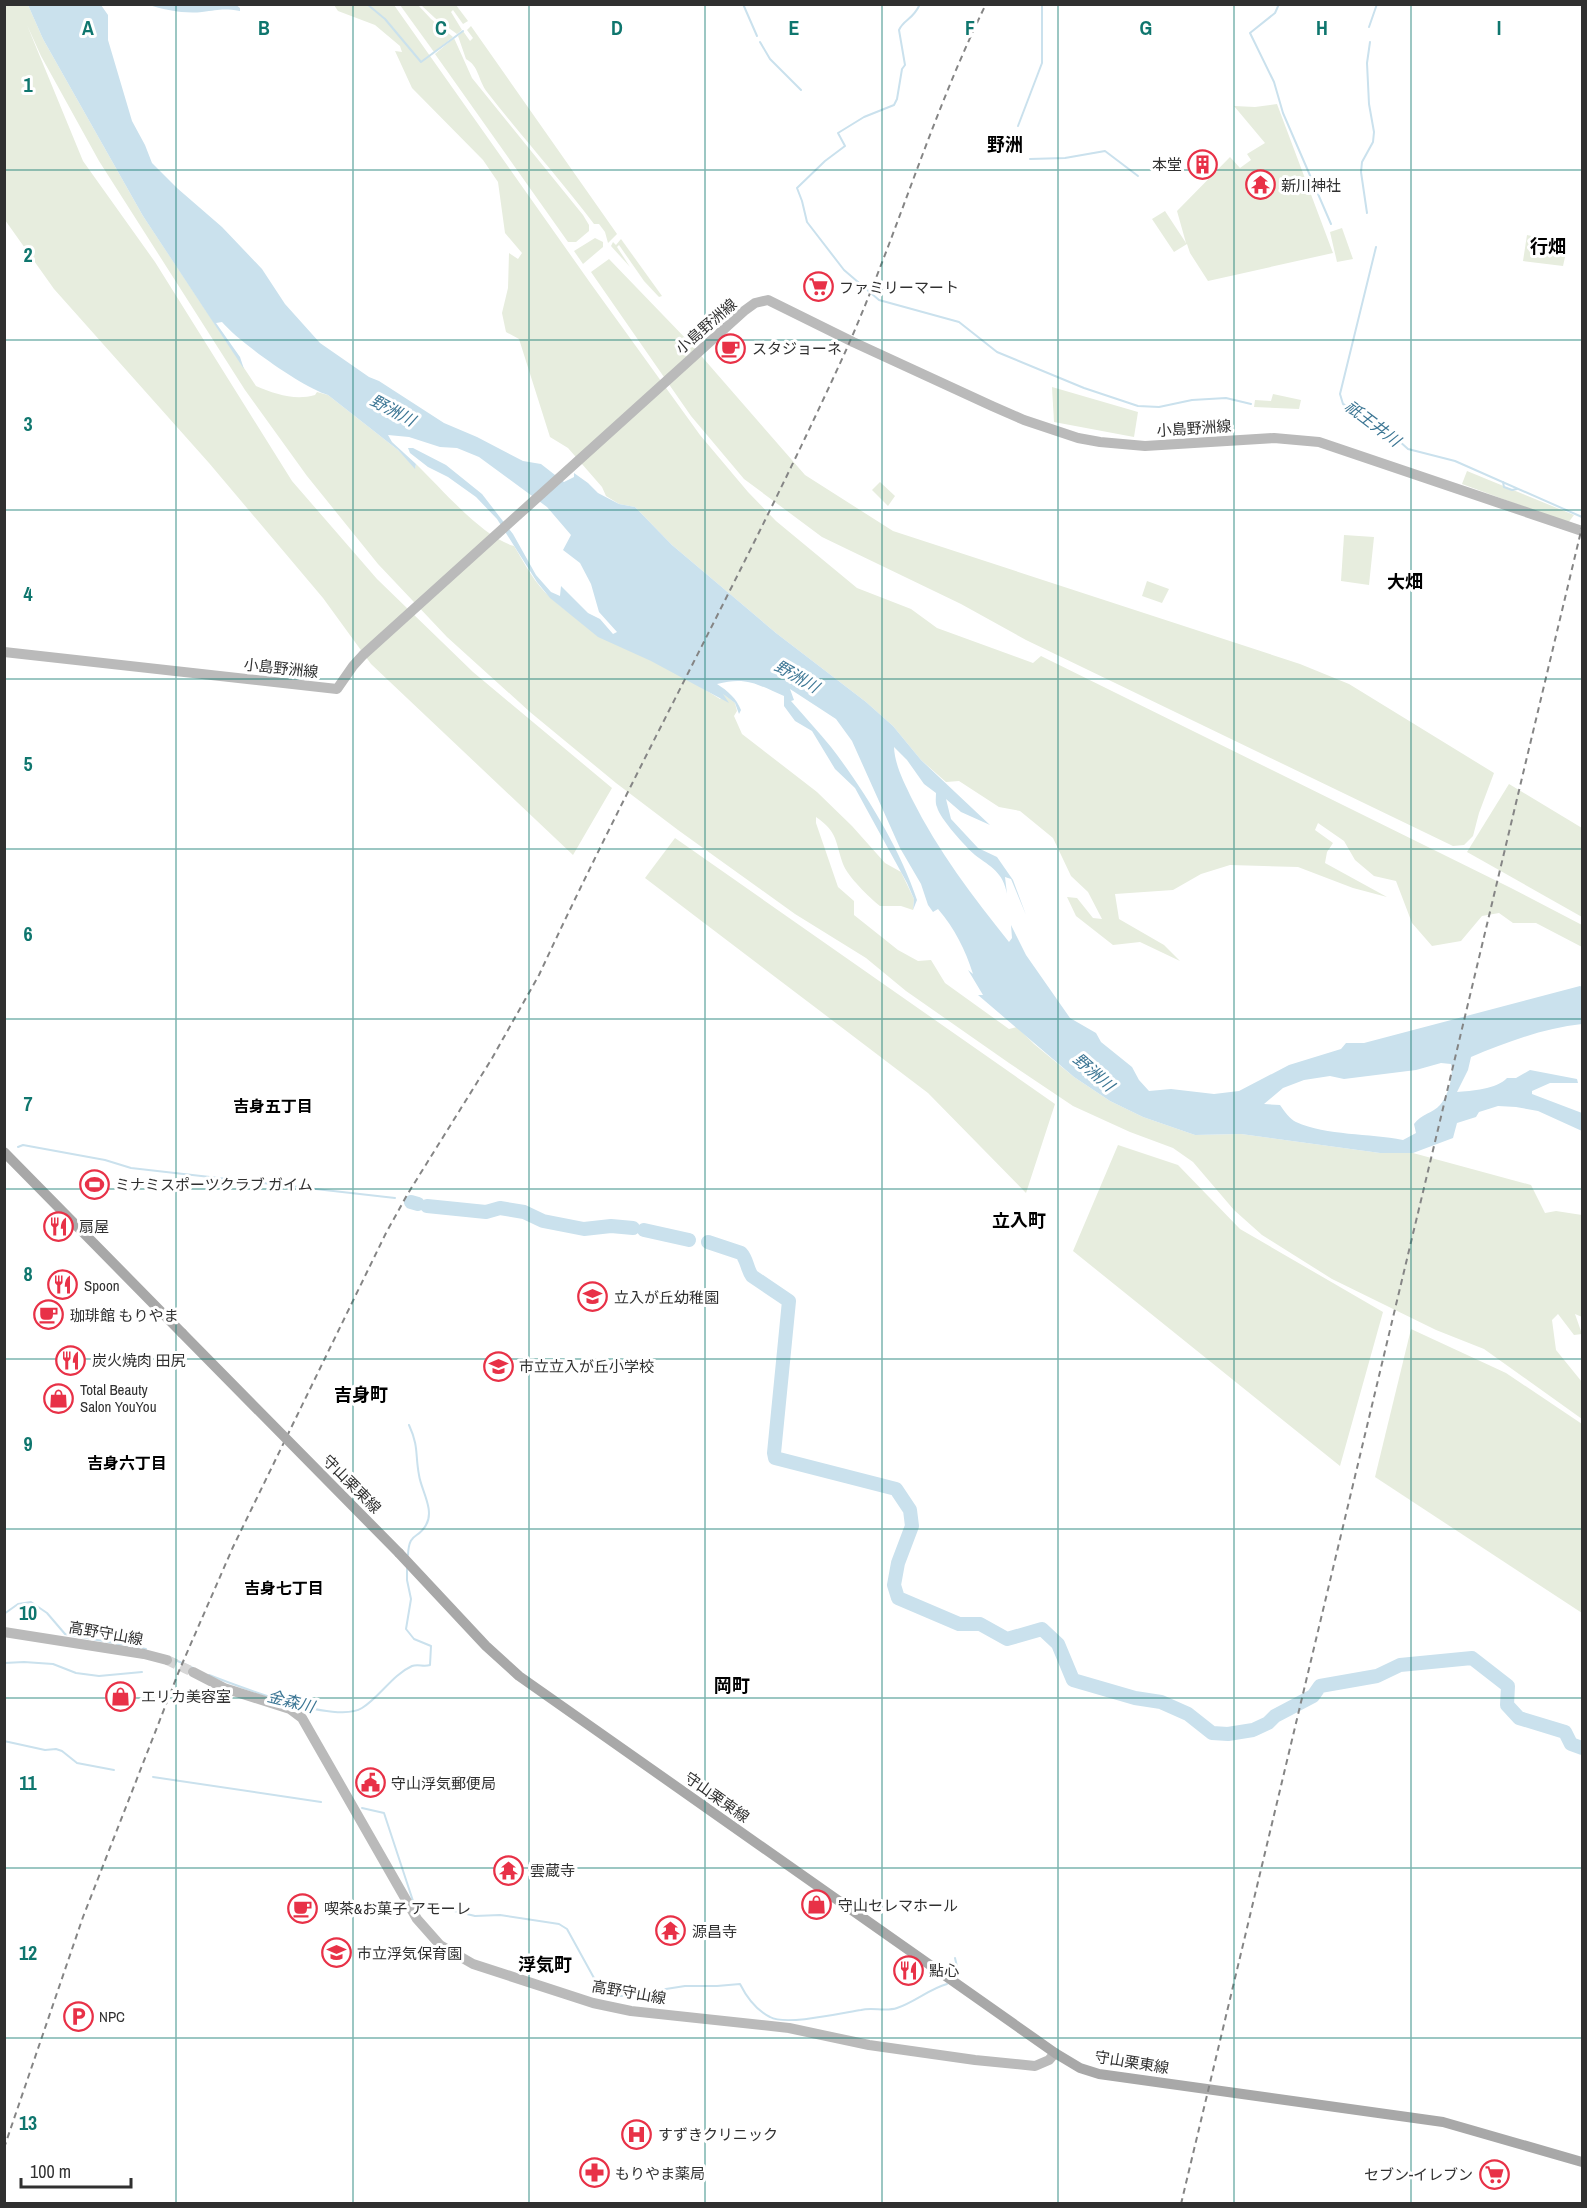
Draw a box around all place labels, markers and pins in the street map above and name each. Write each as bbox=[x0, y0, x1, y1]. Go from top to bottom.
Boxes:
building icon: 本堂 bbox=[1187, 148, 1219, 180]
place label: 本堂 bbox=[1152, 154, 1182, 175]
temple icon: 新川神社 bbox=[1244, 169, 1276, 201]
place label: 新川神社 bbox=[1281, 175, 1341, 196]
supermarket icon: ファミリーマート bbox=[802, 271, 834, 303]
place label: ファミリーマート bbox=[839, 277, 959, 298]
cafe icon: スタジョーネ bbox=[715, 332, 747, 364]
place label: スタジョーネ bbox=[752, 338, 842, 359]
sports icon: ミナミスポーツクラブ ガイム bbox=[78, 1168, 110, 1200]
place label: ミナミスポーツクラブ ガイム bbox=[115, 1174, 313, 1195]
restaurant icon: 扇屋 bbox=[42, 1210, 74, 1242]
place label: 扇屋 bbox=[79, 1216, 109, 1237]
restaurant icon: Spoon bbox=[47, 1269, 79, 1301]
place label: Spoon bbox=[84, 1275, 120, 1296]
school or university icon: 立入が丘幼稚園 bbox=[577, 1281, 609, 1313]
place label: 立入が丘幼稚園 bbox=[614, 1287, 719, 1308]
cafe icon: 珈琲館 もりやま bbox=[33, 1299, 65, 1331]
place label: 珈琲館 もりやま bbox=[70, 1305, 178, 1326]
restaurant icon: 炭火焼肉 田尻 bbox=[55, 1344, 87, 1376]
place label: 炭火焼肉 田尻 bbox=[92, 1350, 185, 1371]
school or university icon: 市立立入が丘小学校 bbox=[482, 1350, 514, 1382]
place label: 市立立入が丘小学校 bbox=[519, 1356, 654, 1377]
place label: Total Beauty Salon YouYou bbox=[80, 1379, 157, 1417]
shop icon: Total Beauty Salon YouYou bbox=[43, 1382, 75, 1414]
shop icon: エリカ美容室 bbox=[104, 1680, 136, 1712]
place label: エリカ美容室 bbox=[141, 1686, 231, 1707]
public building icon: 守山浮気郵便局 bbox=[354, 1767, 386, 1799]
place label: 守山浮気郵便局 bbox=[391, 1773, 496, 1794]
temple icon: 雲蔵寺 bbox=[493, 1854, 525, 1886]
place label: 雲蔵寺 bbox=[530, 1860, 575, 1881]
shop icon: 守山セレマホール bbox=[801, 1889, 833, 1921]
cafe icon: 喫茶&お菓子 アモーレ bbox=[287, 1892, 319, 1924]
place label: 守山セレマホール bbox=[838, 1895, 958, 1916]
place label: 喫茶&お菓子 アモーレ bbox=[324, 1898, 471, 1919]
temple icon: 源昌寺 bbox=[655, 1915, 687, 1947]
place label: 源昌寺 bbox=[692, 1921, 737, 1942]
school or university icon: 市立浮気保育園 bbox=[320, 1937, 352, 1969]
place label: 市立浮気保育園 bbox=[357, 1943, 462, 1964]
restaurant icon: 點心 bbox=[892, 1954, 924, 1986]
place label: 點心 bbox=[929, 1960, 959, 1981]
parking icon: NPC bbox=[62, 2000, 94, 2032]
place label: NPC bbox=[99, 2006, 125, 2027]
hospital icon: すずきクリニック bbox=[621, 2118, 653, 2150]
place label: すずきクリニック bbox=[658, 2124, 778, 2145]
pharmacy icon: もりやま薬局 bbox=[578, 2157, 610, 2189]
supermarket icon: セブン-イレブン bbox=[1478, 2158, 1510, 2190]
place label: もりやま薬局 bbox=[615, 2163, 705, 2184]
place label: セブン-イレブン bbox=[1364, 2164, 1473, 2185]

